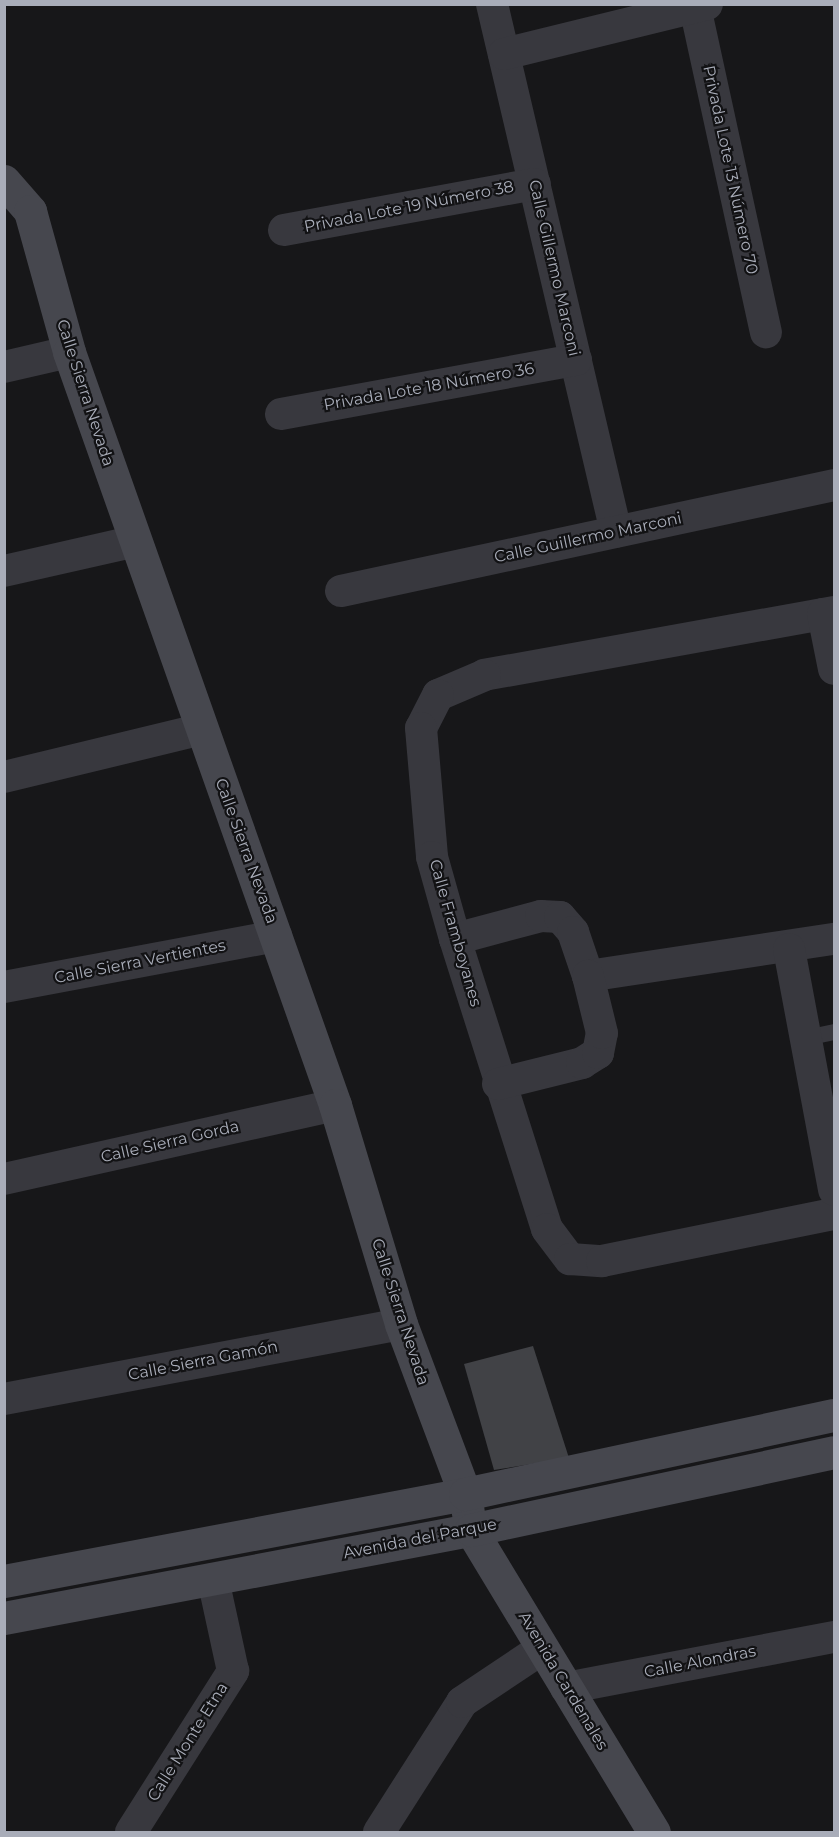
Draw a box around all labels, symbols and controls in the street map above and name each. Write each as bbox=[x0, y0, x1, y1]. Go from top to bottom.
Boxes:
street label: Privada Lote 13 Número 70 bbox=[698, 64, 762, 276]
street label: Privada Lote 19 Número 38 bbox=[303, 177, 515, 237]
street label: Calle Gillermo Marconi bbox=[524, 178, 584, 358]
street label: Calle Sierra Nevada bbox=[52, 317, 118, 469]
street label: Privada Lote 18 Número 36 bbox=[322, 359, 536, 415]
street label: Calle Guillermo Marconi bbox=[492, 509, 684, 567]
street label: Calle Sierra Nevada bbox=[211, 776, 281, 926]
street label: Calle Framboyanes bbox=[425, 857, 485, 1009]
street label: Calle Sierra Vertientes bbox=[53, 936, 227, 988]
street label: Calle Sierra Gorda bbox=[99, 1117, 241, 1167]
street label: Calle Sierra Nevada bbox=[367, 1236, 433, 1388]
street label: Calle Sierra Gamón bbox=[126, 1337, 280, 1385]
street label: Avenida del Parque bbox=[342, 1515, 498, 1563]
street label: Avenida Cardenales bbox=[514, 1608, 612, 1754]
street label: Calle Alondras bbox=[642, 1642, 758, 1682]
street label: Calle Monte Etna bbox=[144, 1679, 232, 1805]

